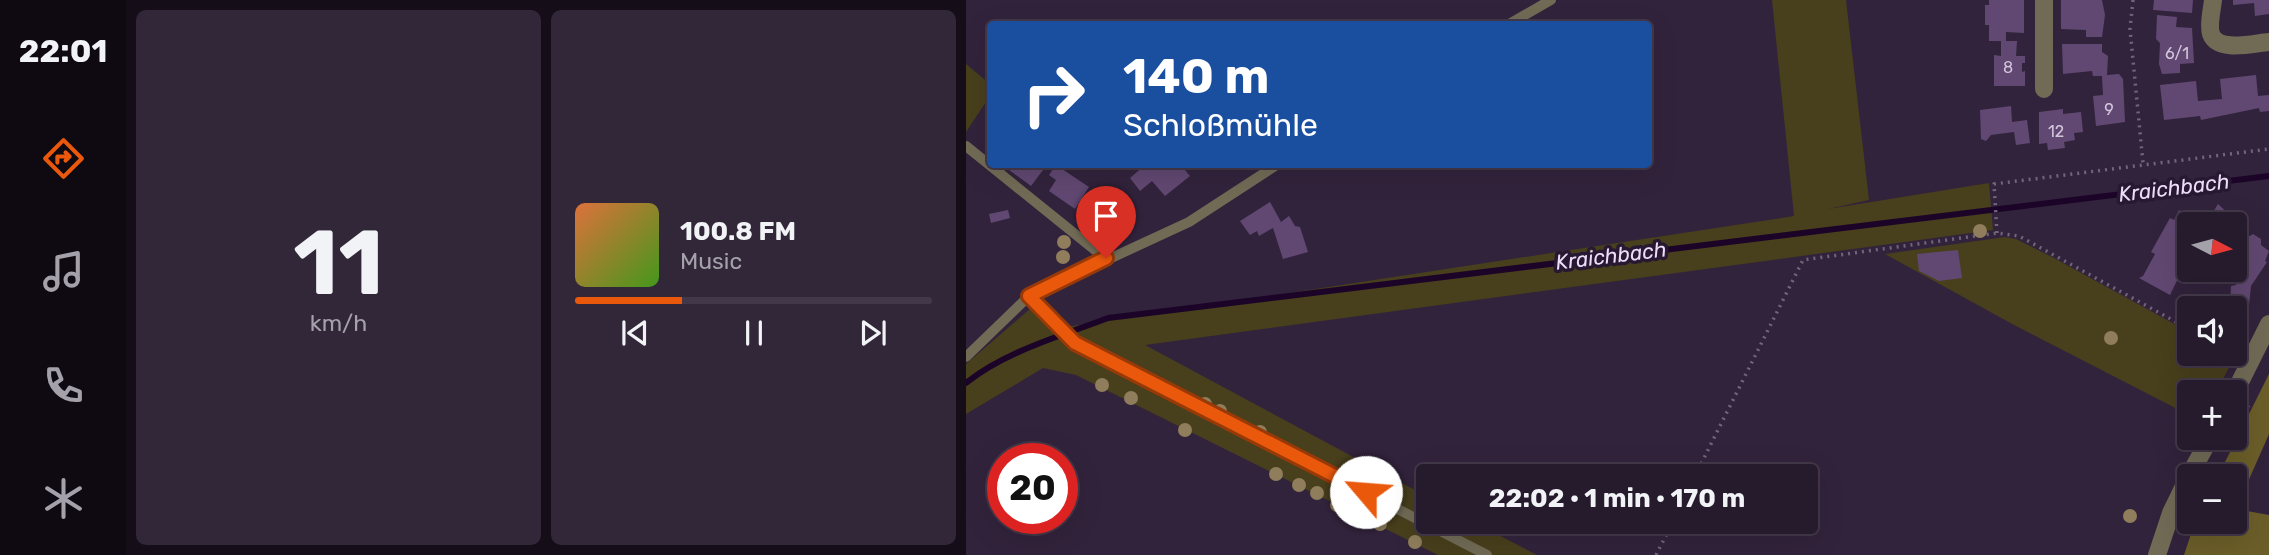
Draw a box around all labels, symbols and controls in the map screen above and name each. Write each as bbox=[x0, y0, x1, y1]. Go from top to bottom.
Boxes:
text: 22:01 bbox=[19, 32, 107, 70]
house number: 6/1 bbox=[2165, 44, 2189, 63]
text: 140 m bbox=[1123, 47, 1269, 105]
icon: right bbox=[1008, 49, 1099, 140]
house number: 8 bbox=[2003, 58, 2013, 77]
house number: 9 bbox=[2104, 100, 2114, 119]
text: Schloßmühle bbox=[1123, 106, 1318, 144]
house number: 12 bbox=[2048, 122, 2064, 141]
icon: directions bbox=[39, 134, 88, 183]
water label: Kraichbach bbox=[2117, 168, 2231, 207]
pin bbox=[1076, 186, 1136, 258]
icon: arrive bbox=[1087, 197, 1125, 235]
text: 11 bbox=[293, 209, 384, 317]
north arrow bbox=[2177, 212, 2247, 282]
map controls bbox=[2177, 212, 2247, 534]
text: 100.8 FM bbox=[680, 216, 796, 247]
water label: Kraichbach bbox=[1554, 236, 1668, 275]
icon: music bbox=[39, 247, 88, 296]
text: Music bbox=[680, 247, 742, 275]
button: sound bbox=[2177, 296, 2247, 366]
text: km/h bbox=[310, 309, 367, 337]
icon: previous bbox=[616, 314, 654, 352]
icon: pause bbox=[735, 314, 773, 352]
icon: next bbox=[854, 314, 892, 352]
icon: phone bbox=[39, 361, 88, 410]
button: + bbox=[2177, 380, 2247, 450]
speed limit sign: 20 bbox=[987, 443, 1078, 534]
position arrow bbox=[1329, 455, 1403, 529]
button: − bbox=[2177, 464, 2247, 534]
icon: climate bbox=[39, 474, 88, 523]
text: 22:02 · 1 min · 170 m bbox=[1489, 483, 1745, 514]

